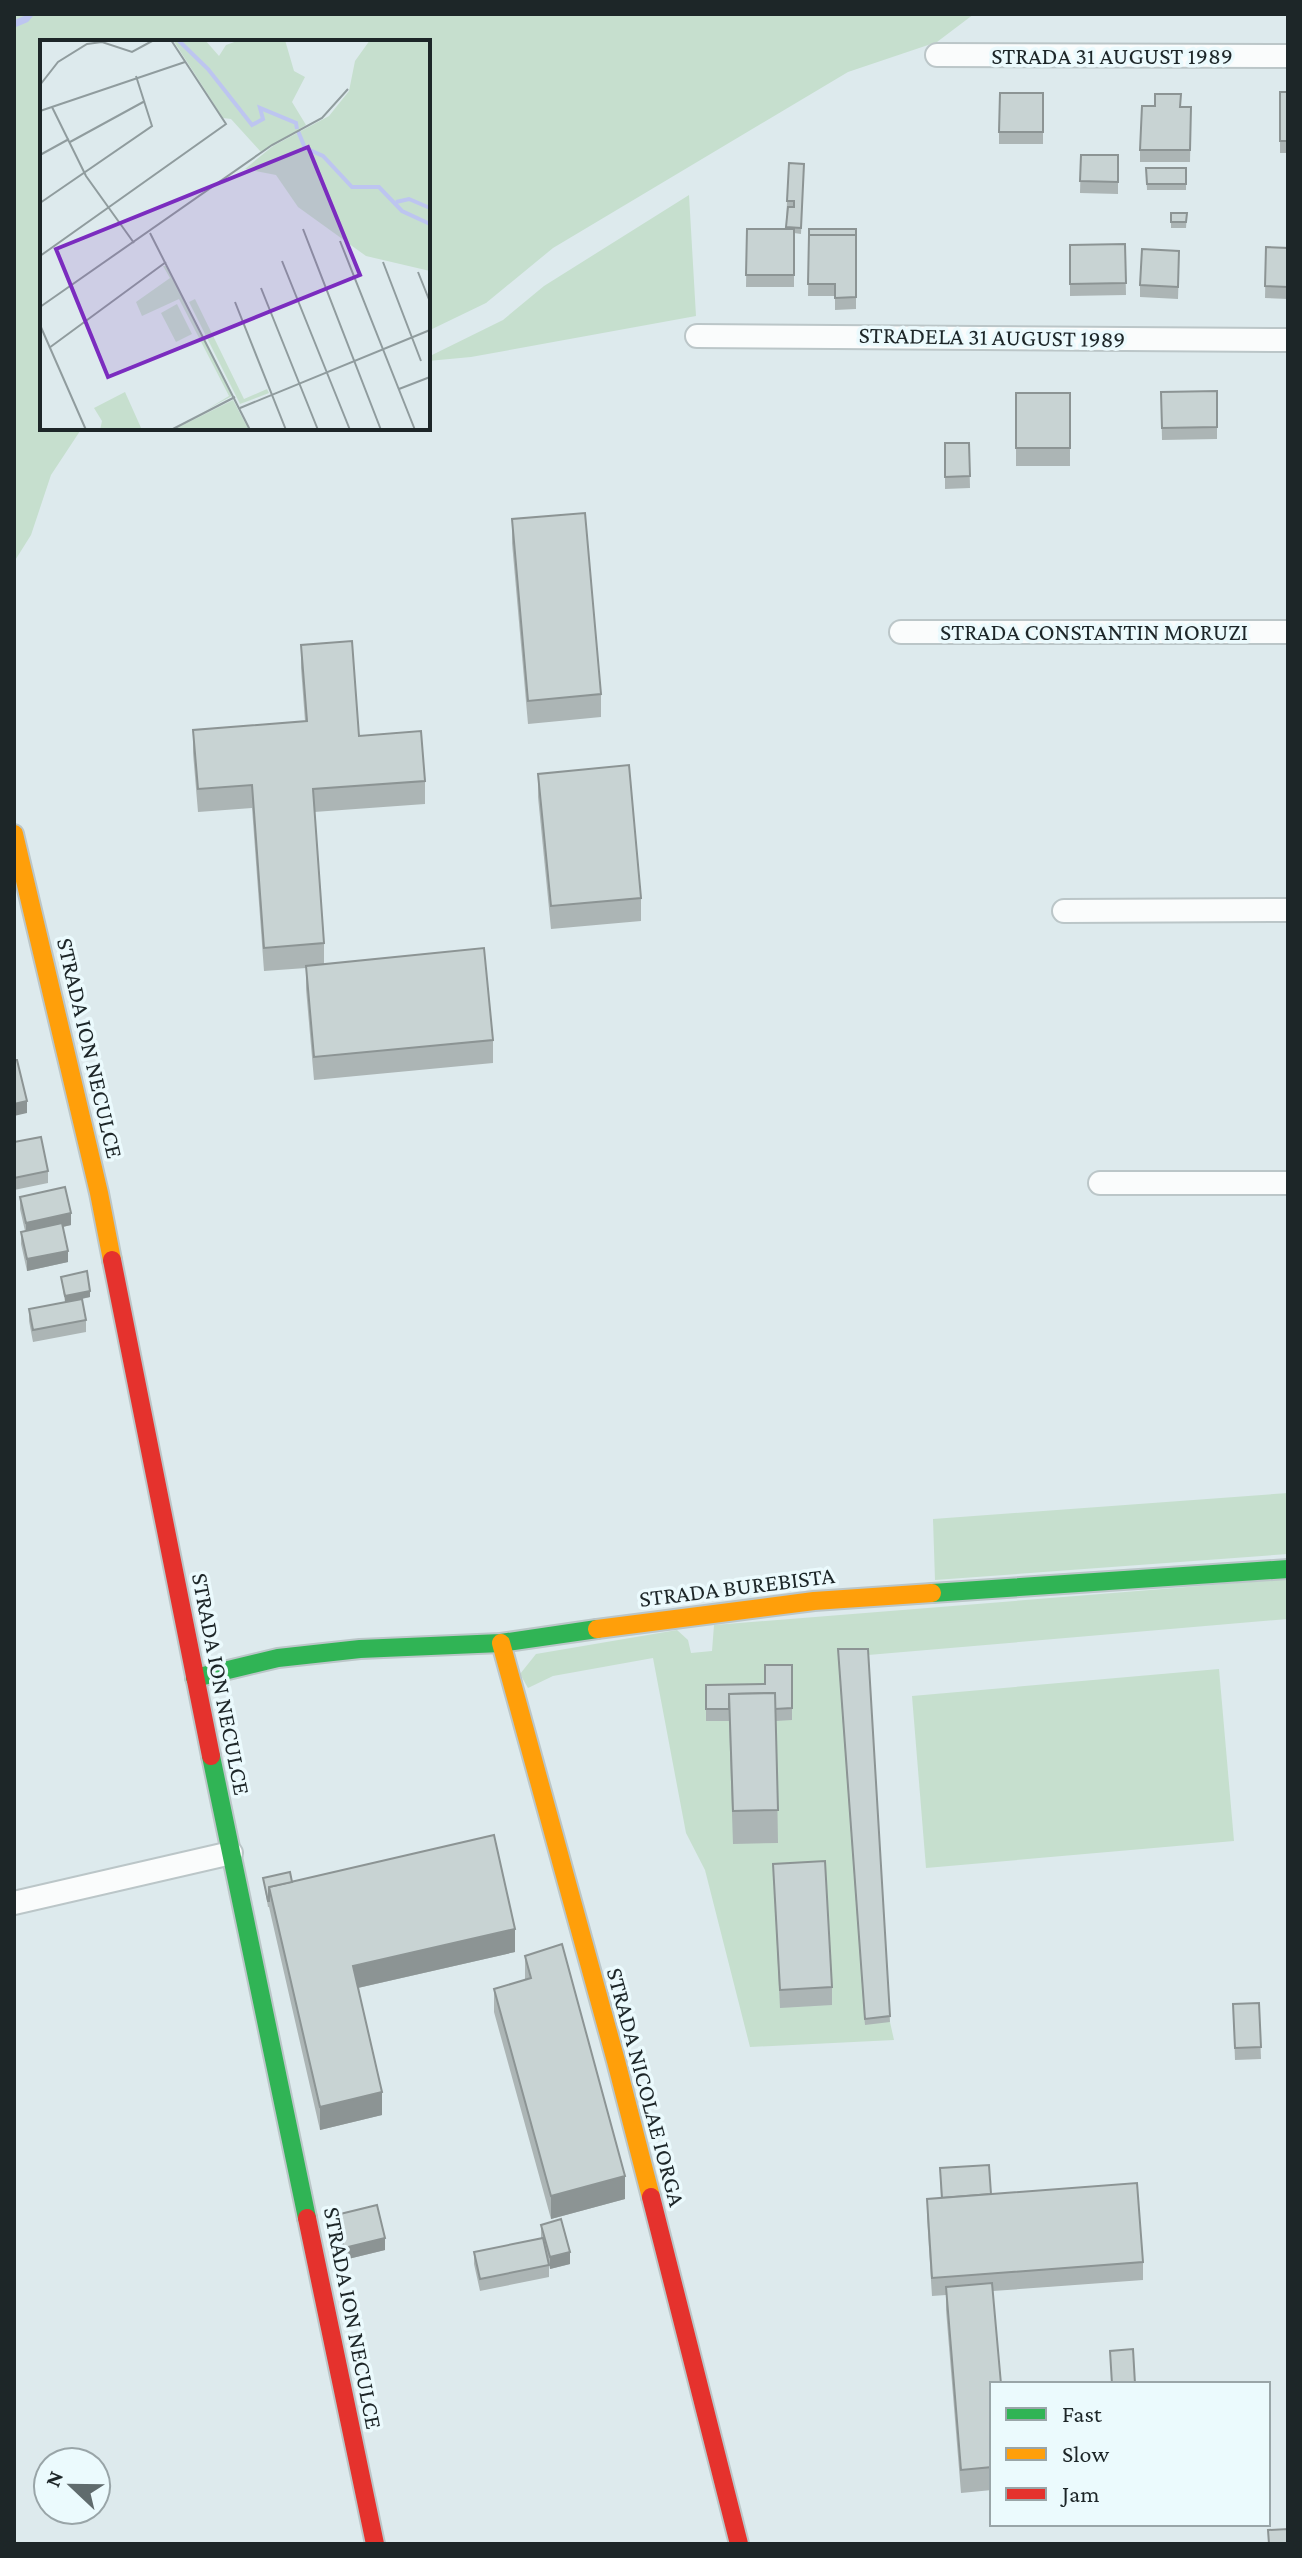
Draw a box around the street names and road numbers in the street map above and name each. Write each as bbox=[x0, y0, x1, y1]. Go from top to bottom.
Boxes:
street label: STRADA 31 AUGUST 1989 bbox=[991, 42, 1233, 69]
street label: STRADELA 31 AUGUST 1989 bbox=[858, 321, 1126, 352]
street label: STRADA CONSTANTIN MORUZI bbox=[940, 618, 1248, 645]
street label: STRADA ION NECULCE bbox=[52, 935, 129, 1161]
street label: STRADA BUREBISTA bbox=[638, 1561, 837, 1612]
street label: STRADA ION NECULCE bbox=[187, 1571, 256, 1797]
street label: STRADA NICOLAE IORGA bbox=[602, 1965, 691, 2210]
street label: STRADA ION NECULCE bbox=[319, 2205, 388, 2431]

